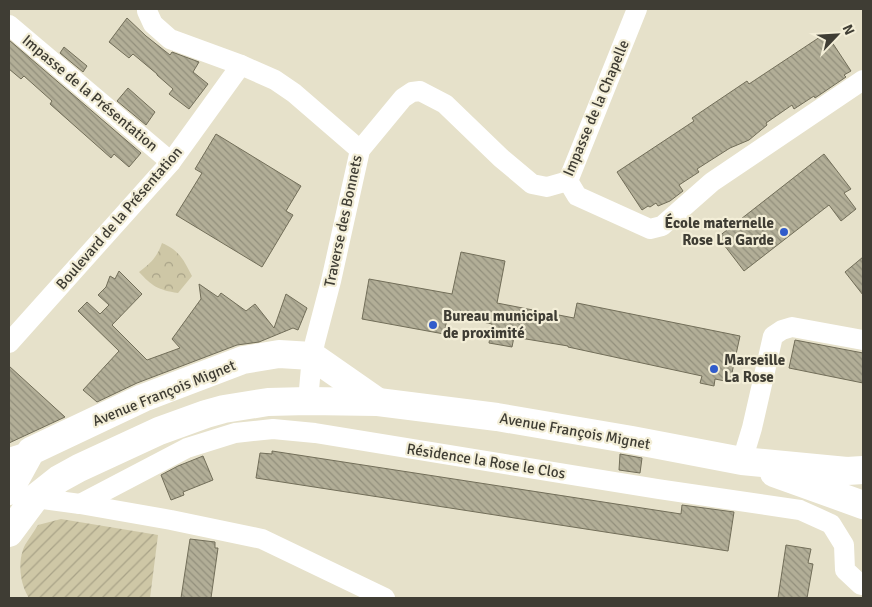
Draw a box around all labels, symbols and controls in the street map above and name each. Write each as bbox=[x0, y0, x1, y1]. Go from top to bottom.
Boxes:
north arrow bbox=[812, 10, 862, 60]
text: N bbox=[839, 22, 858, 38]
street label: Impasse de la Présentation bbox=[19, 31, 161, 155]
street label: Impasse de la Chapelle bbox=[559, 37, 633, 179]
street label: Boulevard de la Présentation bbox=[52, 143, 186, 293]
street label: Traverse des Bonnets bbox=[320, 153, 366, 289]
place label: École maternelle Rose La Garde bbox=[665, 213, 774, 249]
marker: École maternelle Rose La Garde bbox=[778, 226, 790, 238]
place label: Bureau municipal de proximité bbox=[443, 307, 558, 342]
marker: Bureau municipal de proximité bbox=[427, 319, 439, 331]
place label: Marseille La Rose bbox=[724, 351, 785, 386]
street label: Avenue François Mignet bbox=[90, 356, 238, 430]
marker: Marseille La Rose bbox=[708, 363, 720, 375]
street label: Avenue François Mignet bbox=[498, 409, 652, 453]
street label: Résidence la Rose le Clos bbox=[405, 440, 567, 483]

